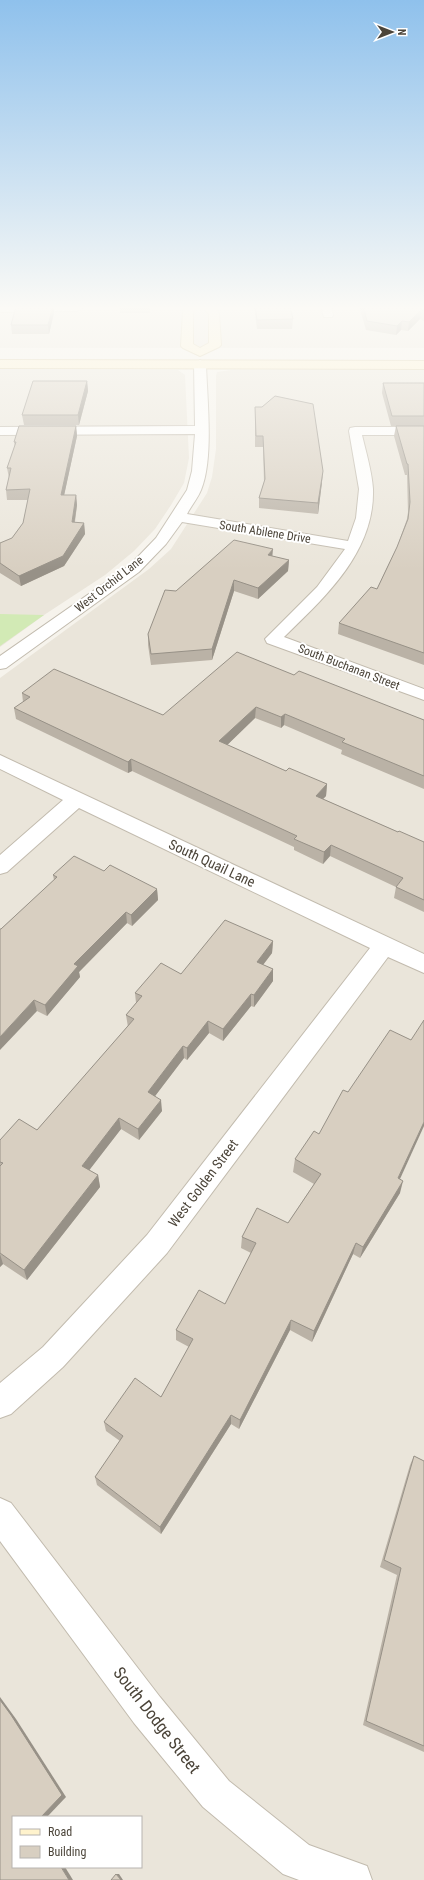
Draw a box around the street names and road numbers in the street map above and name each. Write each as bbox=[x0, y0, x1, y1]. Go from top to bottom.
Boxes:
street label: South Abilene Drive bbox=[218, 518, 312, 546]
street label: West Orchid Lane bbox=[72, 553, 146, 615]
street label: South Buchanan Street bbox=[296, 641, 402, 693]
street label: South Quail Lane bbox=[166, 836, 258, 890]
street label: West Golden Street bbox=[165, 1136, 241, 1230]
street label: South Dodge Street bbox=[109, 1663, 205, 1777]

